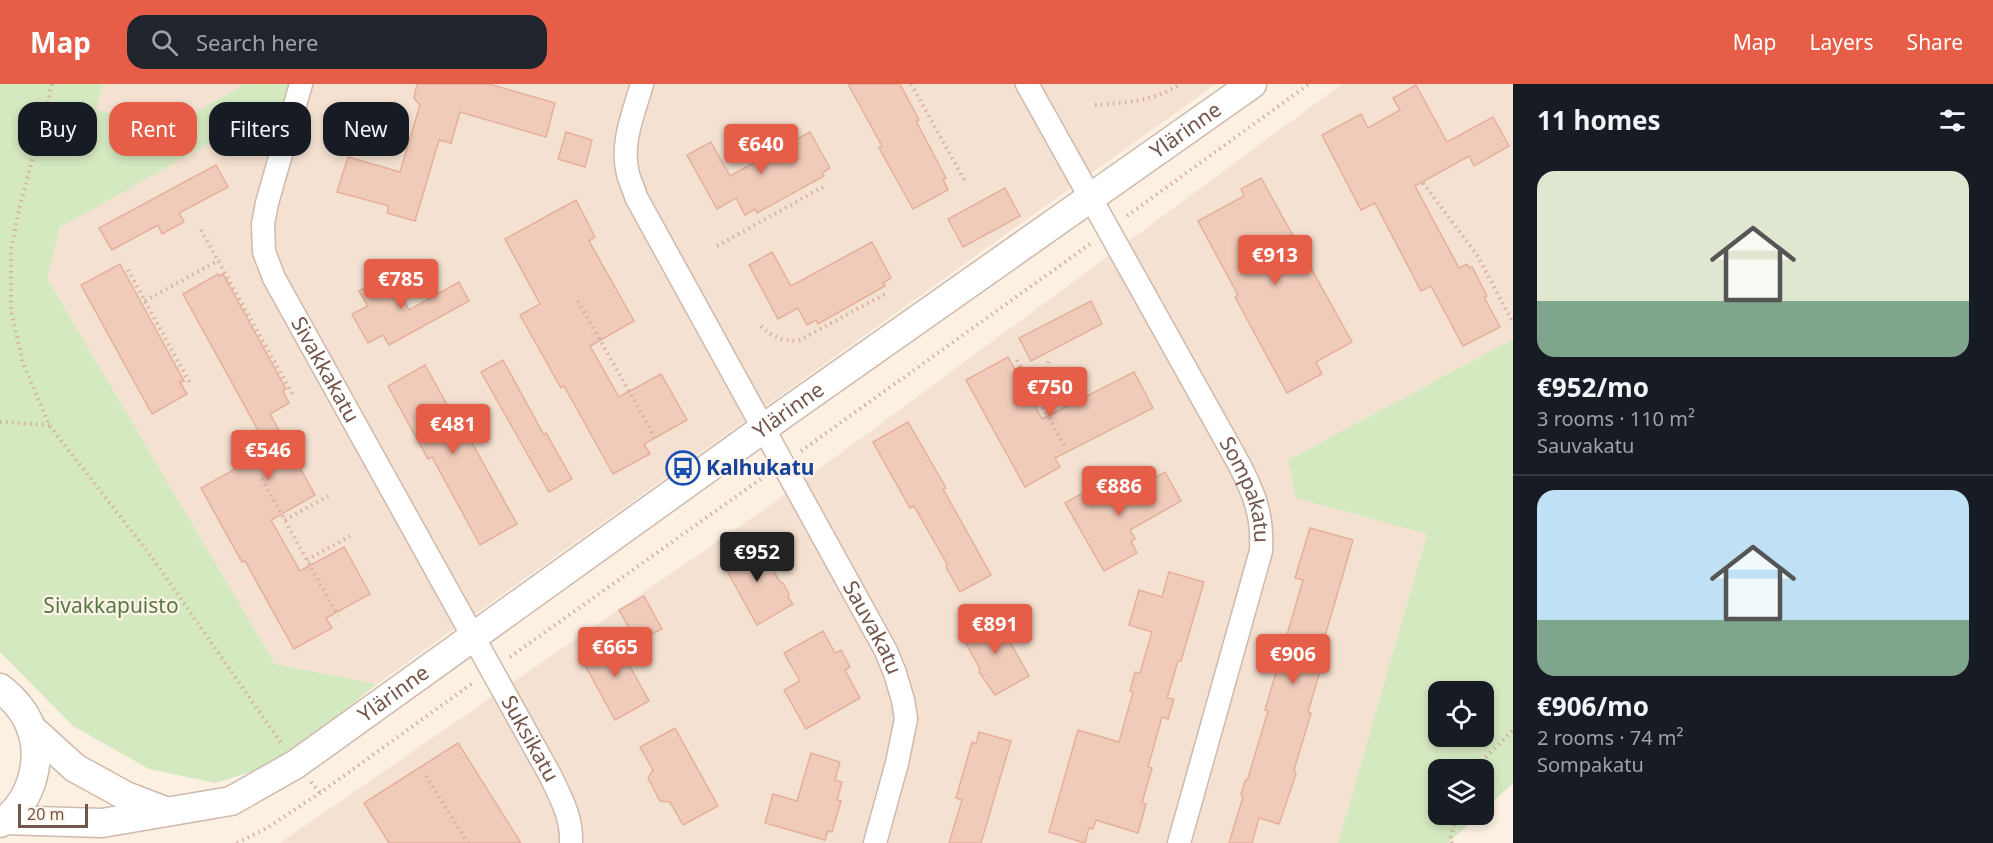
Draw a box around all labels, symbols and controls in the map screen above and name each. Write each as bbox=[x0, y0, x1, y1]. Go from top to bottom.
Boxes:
search box bbox=[127, 15, 547, 69]
text: Map bbox=[30, 23, 91, 61]
icon: search bbox=[148, 26, 181, 59]
text: Search here bbox=[196, 27, 318, 57]
text: Map bbox=[1733, 28, 1777, 56]
text: Layers bbox=[1810, 28, 1874, 56]
text: Share bbox=[1907, 28, 1963, 56]
street label: Ylärinne bbox=[1144, 95, 1226, 165]
chip: Buy bbox=[18, 102, 97, 156]
chip: Rent bbox=[109, 102, 197, 156]
chip: Filters bbox=[209, 102, 311, 156]
chip: New bbox=[323, 102, 409, 156]
text: 11 homes bbox=[1537, 102, 1661, 138]
icon: filters bbox=[1936, 104, 1969, 137]
pin: €640 bbox=[725, 124, 797, 175]
text: €640 bbox=[738, 130, 784, 157]
icon: home bbox=[1699, 210, 1807, 318]
pin: €913 bbox=[1239, 235, 1311, 286]
text: €913 bbox=[1252, 241, 1298, 268]
pin: €785 bbox=[365, 259, 437, 310]
text: €785 bbox=[378, 265, 424, 292]
street label: Sivakkakatu bbox=[285, 311, 367, 427]
pin: €750 bbox=[1014, 367, 1086, 418]
text: €952/mo bbox=[1537, 369, 1649, 405]
text: €750 bbox=[1027, 373, 1073, 400]
street label: Ylärinne bbox=[747, 375, 829, 445]
pin: €481 bbox=[417, 404, 489, 455]
text: 3 rooms · 110 m² bbox=[1537, 405, 1695, 432]
text: €481 bbox=[430, 410, 476, 437]
pin: €546 bbox=[232, 430, 304, 481]
street label: Sompakatu bbox=[1213, 431, 1276, 543]
text: Sauvakatu bbox=[1537, 432, 1634, 459]
text: €546 bbox=[245, 436, 291, 463]
bus stop icon: Kalhukatu bbox=[665, 450, 701, 486]
place label: Kalhukatu bbox=[706, 453, 814, 481]
pin: €886 bbox=[1083, 466, 1155, 517]
text: €886 bbox=[1096, 472, 1142, 499]
icon: home bbox=[1699, 529, 1807, 637]
pin: €952 bbox=[721, 532, 793, 583]
text: €952 bbox=[734, 538, 780, 565]
street label: Sauvakatu bbox=[837, 575, 909, 678]
park label: Sivakkapuisto bbox=[43, 591, 179, 619]
pin: €891 bbox=[959, 604, 1031, 655]
text: €891 bbox=[972, 610, 1018, 637]
pin: €665 bbox=[579, 627, 651, 678]
text: €665 bbox=[592, 633, 638, 660]
pin: €906 bbox=[1257, 634, 1329, 685]
text: €906 bbox=[1270, 640, 1316, 667]
street label: Ylärinne bbox=[352, 658, 434, 728]
map controls bbox=[1428, 681, 1494, 825]
button: locate bbox=[1428, 681, 1494, 747]
text: €906/mo bbox=[1537, 688, 1649, 724]
street label: Suksikatu bbox=[495, 690, 566, 786]
text: 2 rooms · 74 m² bbox=[1537, 724, 1684, 751]
text: Sompakatu bbox=[1537, 751, 1644, 778]
button: layers bbox=[1428, 759, 1494, 825]
scale bar bbox=[18, 801, 88, 828]
text: 20 m bbox=[27, 803, 64, 825]

